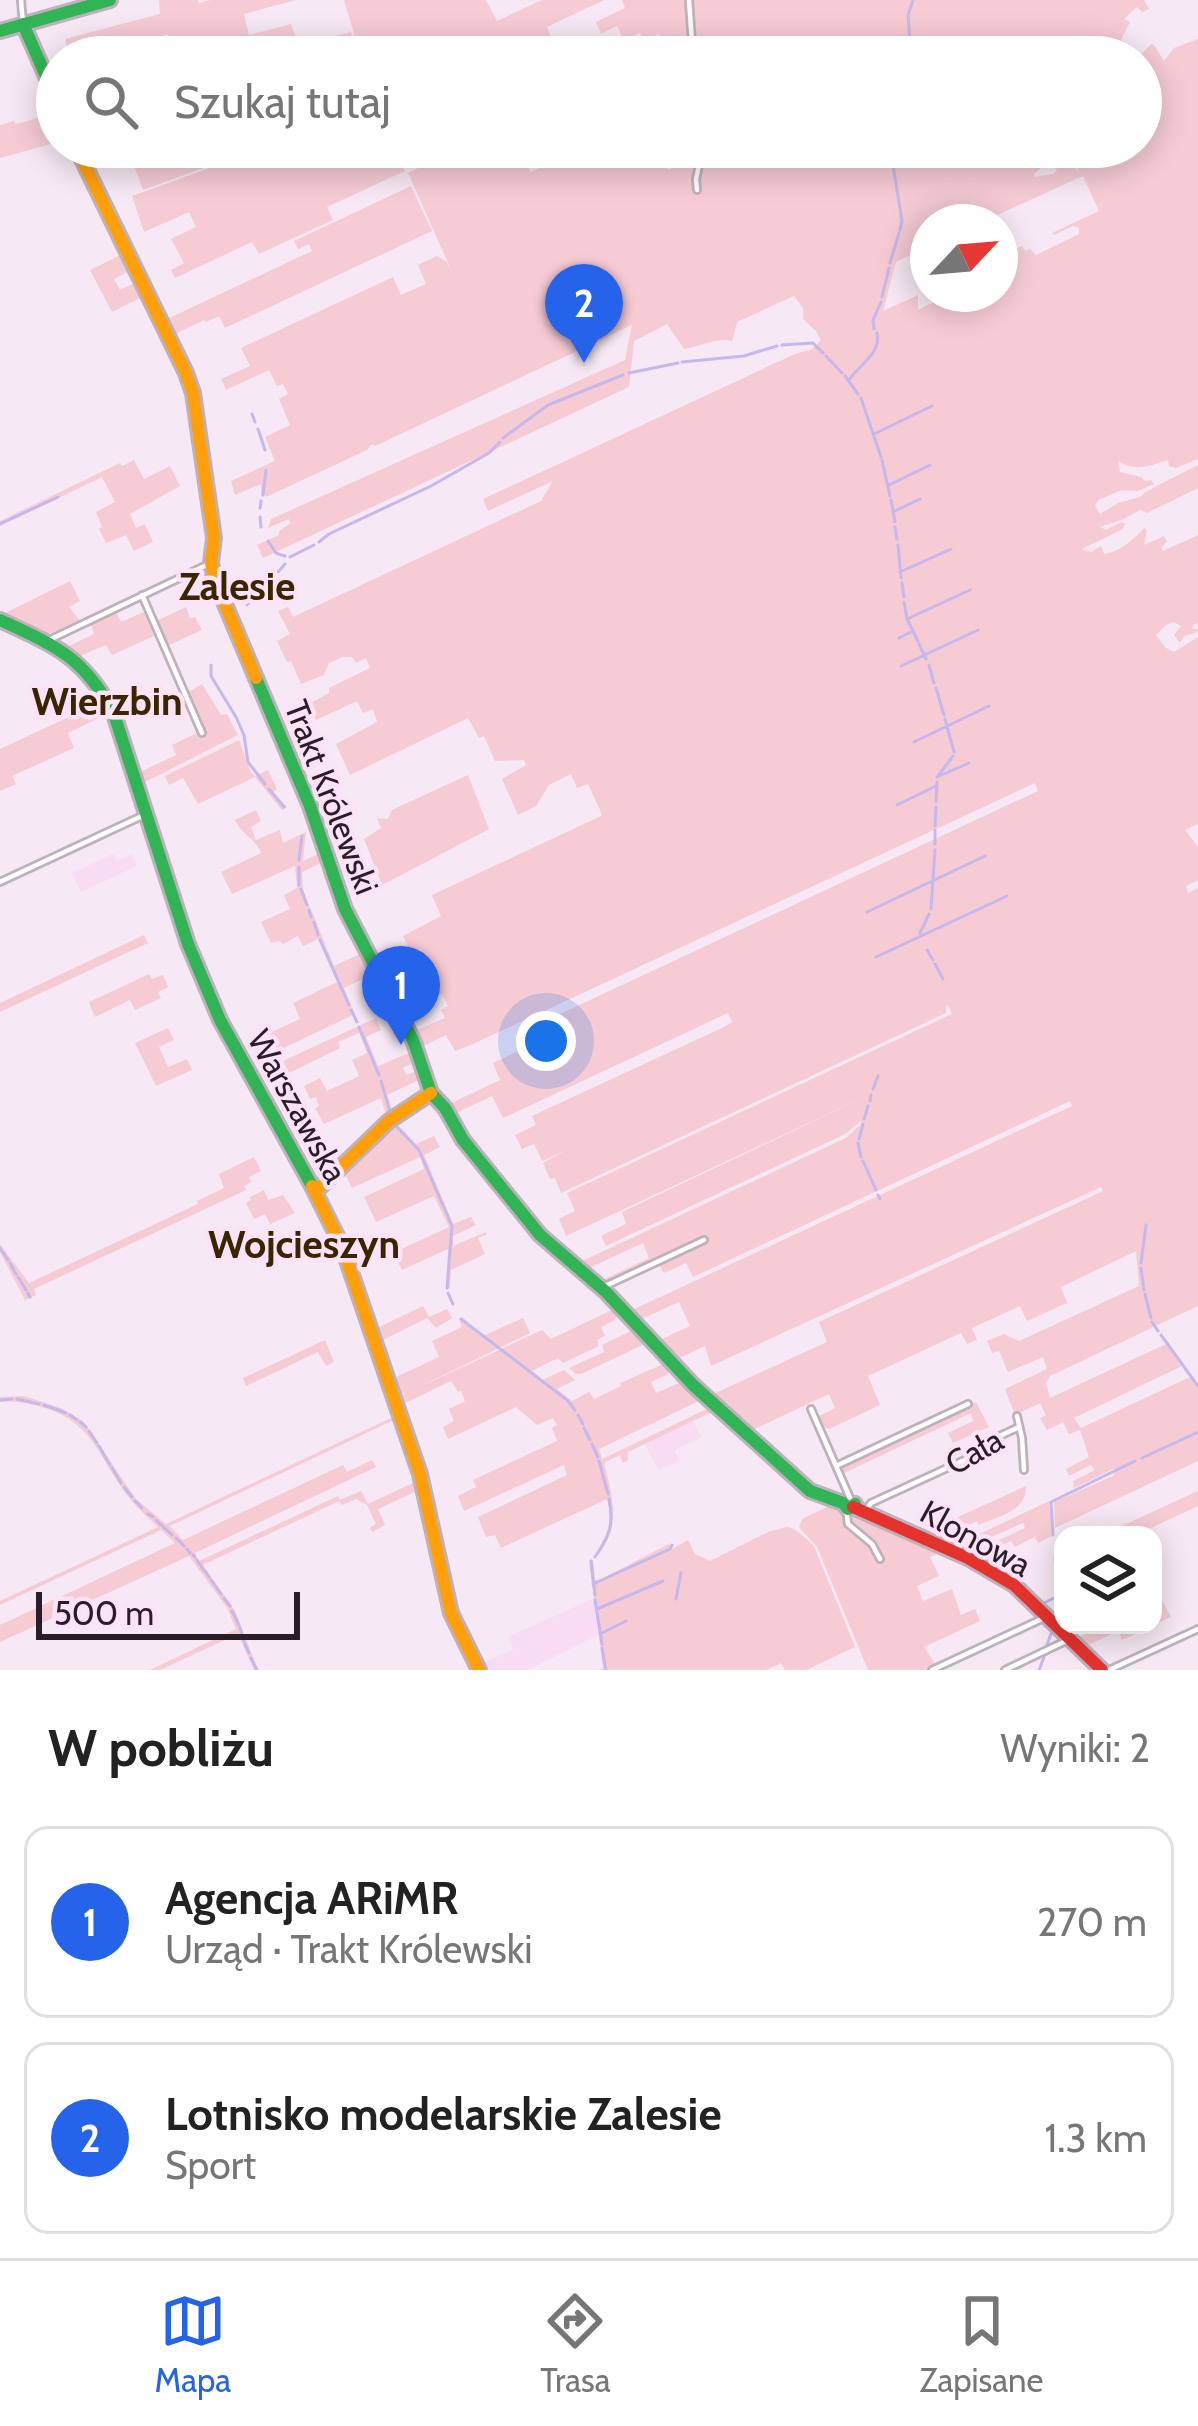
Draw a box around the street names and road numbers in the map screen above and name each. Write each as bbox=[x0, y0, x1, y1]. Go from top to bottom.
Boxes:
street label: Trakt Królewski bbox=[277, 694, 387, 900]
street label: Warszawska bbox=[240, 1022, 356, 1190]
street label: Cała bbox=[938, 1419, 1010, 1483]
street label: Klonowa bbox=[914, 1491, 1039, 1585]

